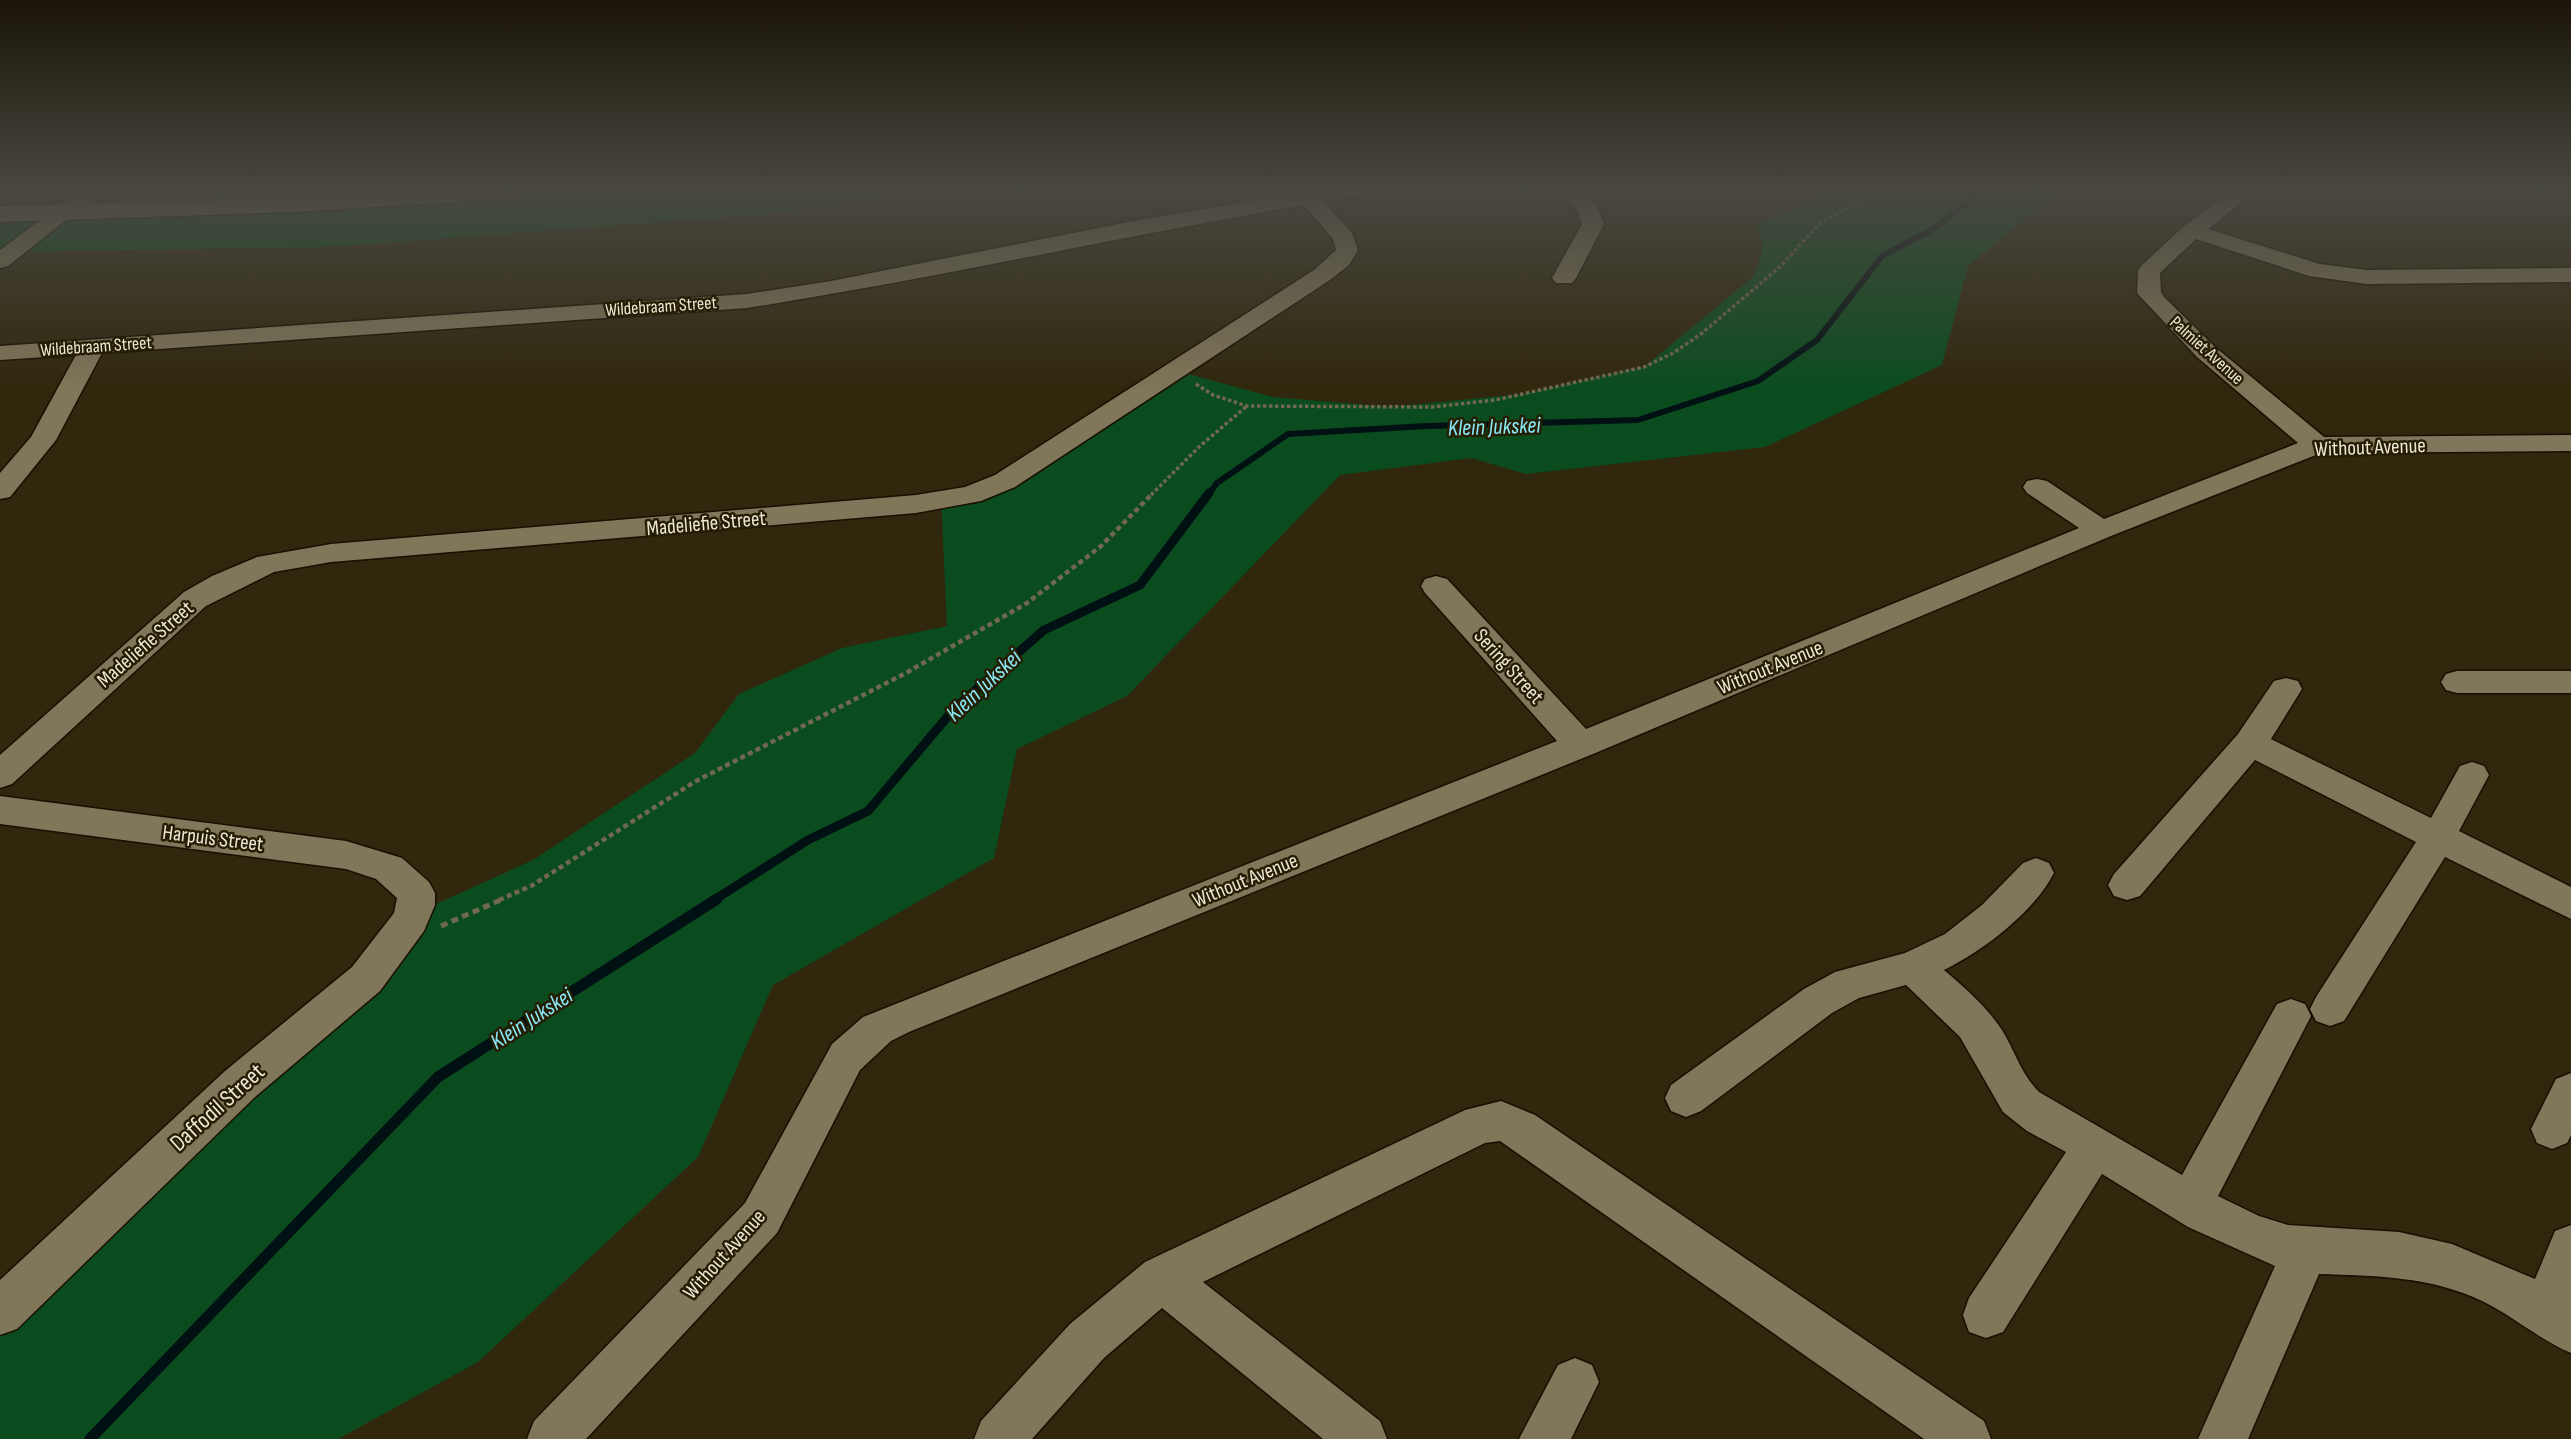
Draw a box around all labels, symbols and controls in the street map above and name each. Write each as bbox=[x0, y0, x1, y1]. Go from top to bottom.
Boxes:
street label: Wildebraam Street bbox=[605, 292, 718, 321]
street label: Palmiet Avenue bbox=[2165, 312, 2248, 389]
street label: Wildebraam Street bbox=[40, 332, 153, 361]
water label: Klein Jukskei bbox=[1447, 411, 1542, 443]
street label: Without Avenue bbox=[2314, 433, 2426, 462]
street label: Madeliefie Street bbox=[645, 506, 767, 541]
street label: Madeliefie Street bbox=[92, 596, 199, 693]
street label: Sering Street bbox=[1468, 624, 1549, 709]
street label: Without Avenue bbox=[1714, 635, 1827, 700]
water label: Klein Jukskei bbox=[940, 643, 1028, 728]
street label: Harpuis Street bbox=[161, 820, 265, 857]
street label: Without Avenue bbox=[1189, 848, 1302, 913]
water label: Klein Jukskei bbox=[485, 981, 579, 1056]
street label: Daffodil Street bbox=[164, 1057, 271, 1157]
street label: Without Avenue bbox=[678, 1205, 771, 1304]

